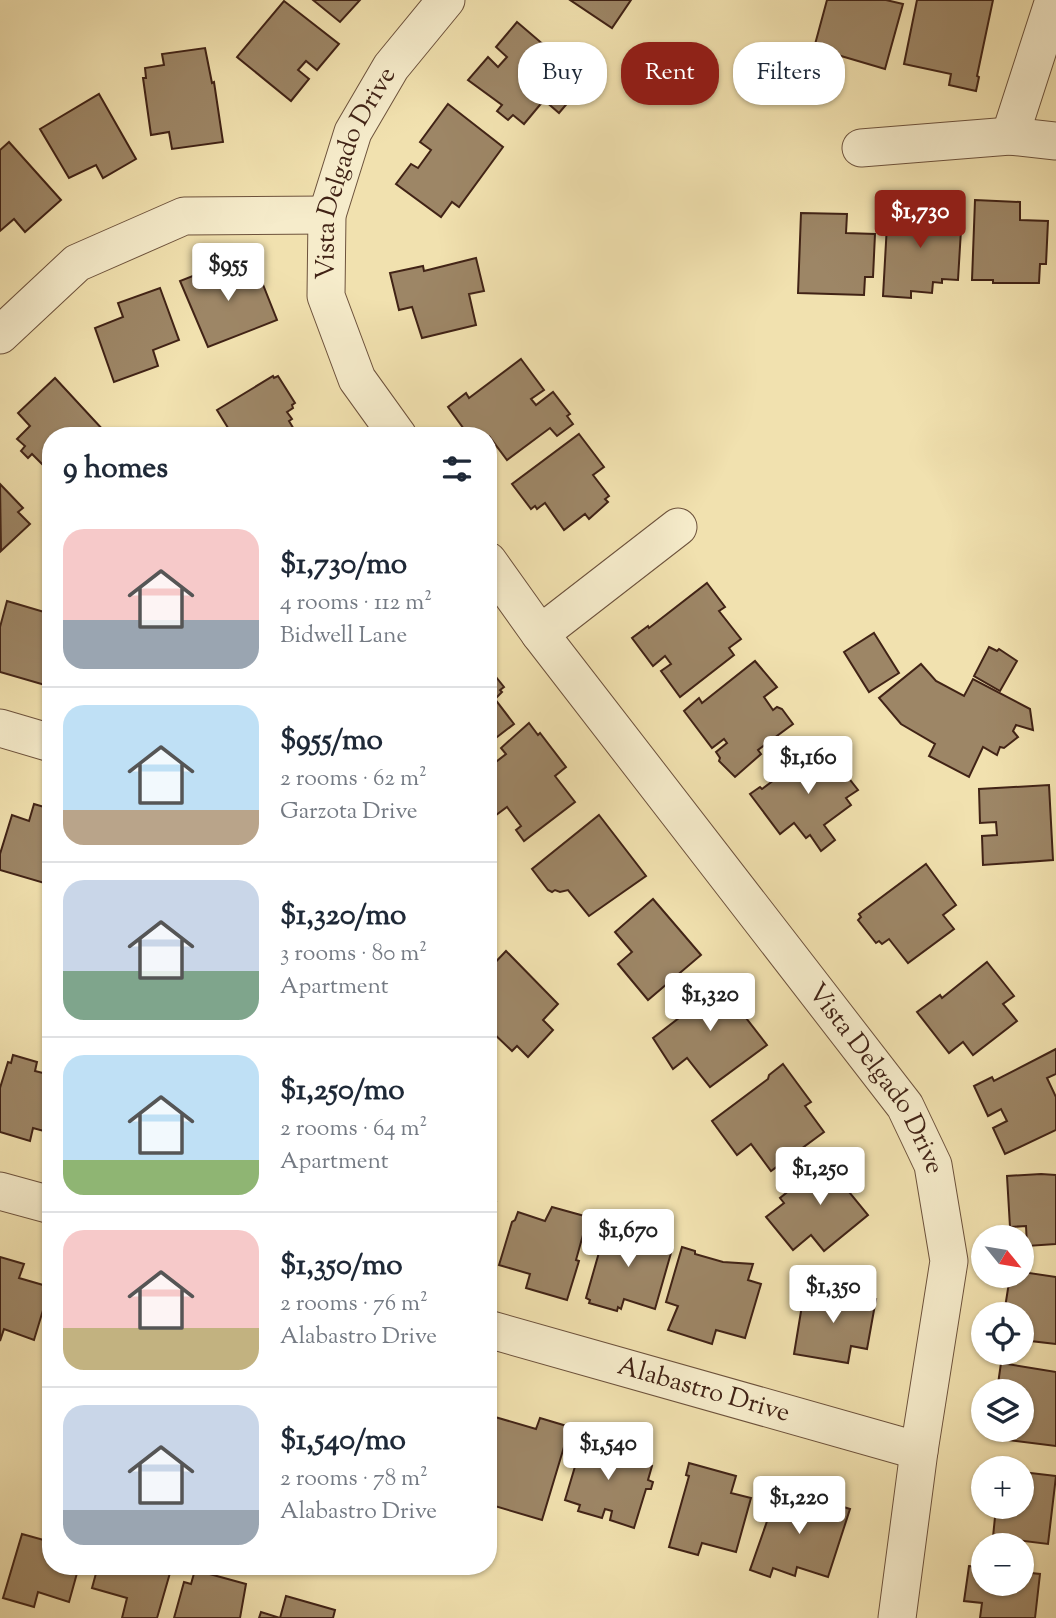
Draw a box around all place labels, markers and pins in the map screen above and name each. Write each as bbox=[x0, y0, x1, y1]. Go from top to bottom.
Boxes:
pin: $1,730 bbox=[863, 190, 977, 250]
pin: $955 bbox=[187, 244, 269, 303]
pin: $1,160 bbox=[751, 736, 865, 796]
pin: $1,320 bbox=[653, 974, 767, 1033]
pin: $1,250 bbox=[763, 1148, 877, 1207]
pin: $1,670 bbox=[571, 1210, 685, 1269]
pin: $1,350 bbox=[776, 1266, 890, 1325]
pin: $1,540 bbox=[551, 1422, 665, 1482]
pin: $1,220 bbox=[742, 1476, 856, 1536]

